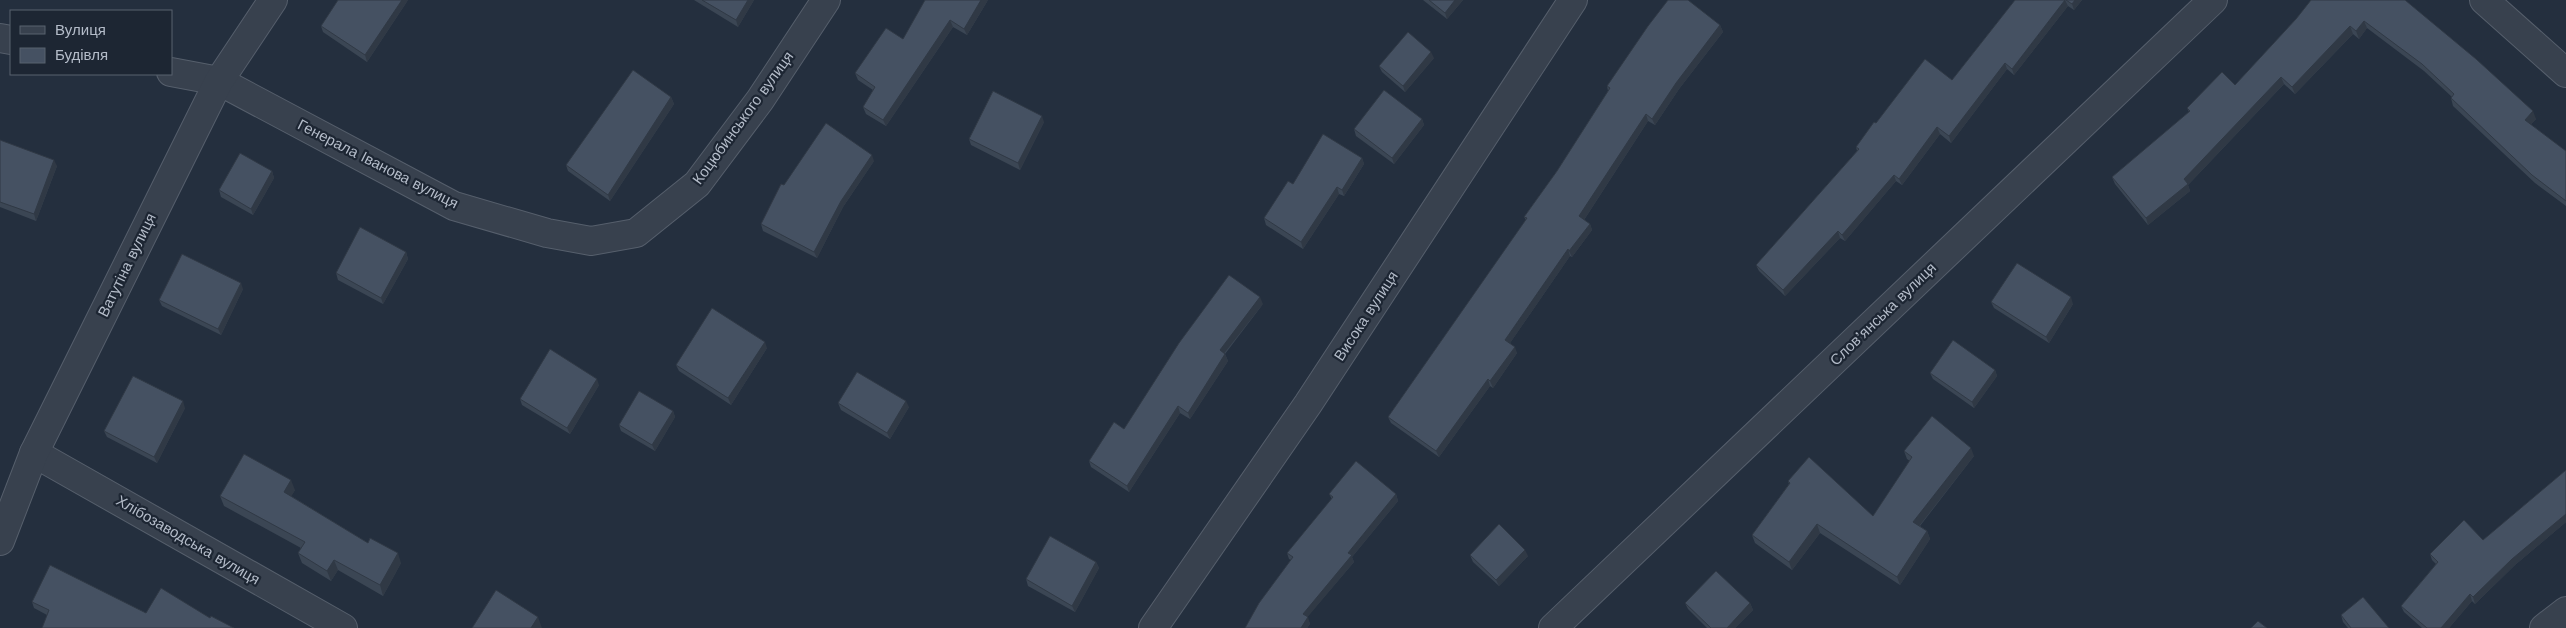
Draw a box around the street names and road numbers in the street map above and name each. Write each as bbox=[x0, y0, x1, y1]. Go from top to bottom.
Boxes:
street label: Коцюбинського вулиця bbox=[689, 48, 797, 188]
street label: Генерала Іванова вулиця bbox=[295, 116, 461, 212]
street label: Ватутіна вулиця bbox=[94, 210, 160, 320]
street label: Слов’янська вулиця bbox=[1826, 259, 1940, 369]
street label: Висока вулиця bbox=[1330, 268, 1402, 364]
street label: Хлібозаводська вулиця bbox=[113, 491, 263, 589]

